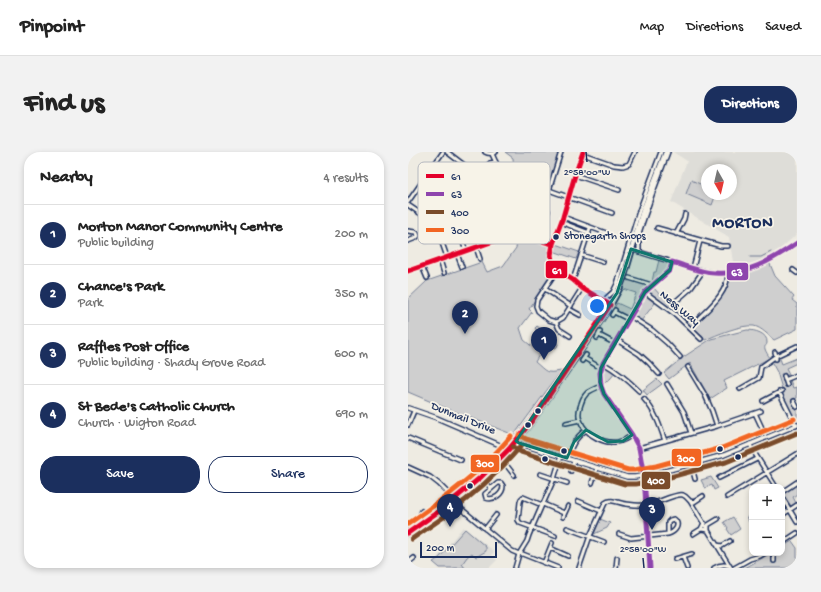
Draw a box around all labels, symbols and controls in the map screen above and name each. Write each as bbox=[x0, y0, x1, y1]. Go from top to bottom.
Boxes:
text: Pinpoint bbox=[20, 16, 84, 39]
text: Map bbox=[640, 19, 664, 36]
text: Directions bbox=[686, 19, 743, 36]
text: Saved bbox=[765, 19, 801, 36]
button: Directions bbox=[704, 86, 797, 123]
text: Find us bbox=[24, 88, 104, 121]
legend bbox=[418, 162, 550, 244]
north arrow bbox=[701, 164, 737, 200]
text: 2°58'00"W bbox=[564, 167, 611, 179]
text: Nearby bbox=[40, 168, 93, 188]
text: 4 results bbox=[324, 171, 368, 186]
text: 61 bbox=[451, 172, 461, 184]
text: 63 bbox=[451, 190, 463, 202]
text: 400 bbox=[451, 208, 469, 220]
district label: MORTON bbox=[712, 215, 774, 234]
text: Morton Manor Community Centre bbox=[78, 218, 282, 236]
text: 300 bbox=[450, 226, 469, 238]
text: 1 bbox=[50, 227, 56, 242]
text: 200 m bbox=[335, 227, 368, 242]
place label: Stonegarth Shops bbox=[564, 231, 647, 243]
marker: Stonegarth Shops bbox=[551, 232, 561, 242]
text: Public building bbox=[78, 236, 154, 251]
line badge: 61 bbox=[545, 260, 568, 279]
line badge: 63 bbox=[726, 262, 749, 281]
text: 61 bbox=[552, 266, 562, 278]
text: 63 bbox=[731, 268, 743, 280]
text: Chance's Park bbox=[78, 278, 164, 296]
text: 2 bbox=[50, 287, 56, 302]
text: 350 m bbox=[335, 287, 368, 302]
street label: Ness Way bbox=[656, 288, 702, 330]
text: Park bbox=[78, 296, 103, 311]
your location bbox=[587, 296, 607, 316]
pin: 2 bbox=[452, 301, 478, 334]
pin: 1 bbox=[531, 327, 557, 360]
text: Raffles Post Office bbox=[78, 338, 189, 356]
text: 3 bbox=[50, 347, 56, 362]
text: 600 m bbox=[334, 347, 368, 362]
text: Public building · Shady Grove Road bbox=[78, 356, 265, 371]
text: St Bede's Catholic Church bbox=[78, 398, 235, 416]
street label: Dunmail Drive bbox=[428, 399, 498, 439]
unlabelled marker bbox=[533, 406, 543, 416]
text: 4 bbox=[50, 407, 56, 422]
text: 690 m bbox=[335, 407, 368, 422]
text: Church · Wigton Road bbox=[78, 416, 195, 431]
unlabelled marker bbox=[523, 420, 533, 430]
unlabelled marker bbox=[715, 444, 725, 454]
unlabelled marker bbox=[559, 446, 569, 456]
line badge: 300 bbox=[671, 448, 702, 467]
unlabelled marker bbox=[733, 452, 743, 462]
line badge: 300 bbox=[470, 454, 500, 473]
unlabelled marker bbox=[540, 454, 550, 464]
text: 300 bbox=[676, 454, 696, 466]
button: Save bbox=[40, 456, 200, 493]
button: Share bbox=[208, 456, 368, 493]
text: 300 bbox=[475, 459, 495, 471]
line badge: 400 bbox=[641, 471, 671, 490]
text: 400 bbox=[646, 476, 666, 488]
unlabelled marker bbox=[465, 481, 475, 491]
map controls bbox=[749, 484, 785, 556]
button: + bbox=[749, 484, 785, 520]
pin: 4 bbox=[437, 494, 463, 527]
pin: 3 bbox=[639, 497, 665, 530]
button: − bbox=[749, 520, 785, 556]
scale bar bbox=[420, 540, 497, 559]
text: 200 m bbox=[426, 543, 454, 555]
text: 2°58'00"W bbox=[620, 544, 667, 556]

